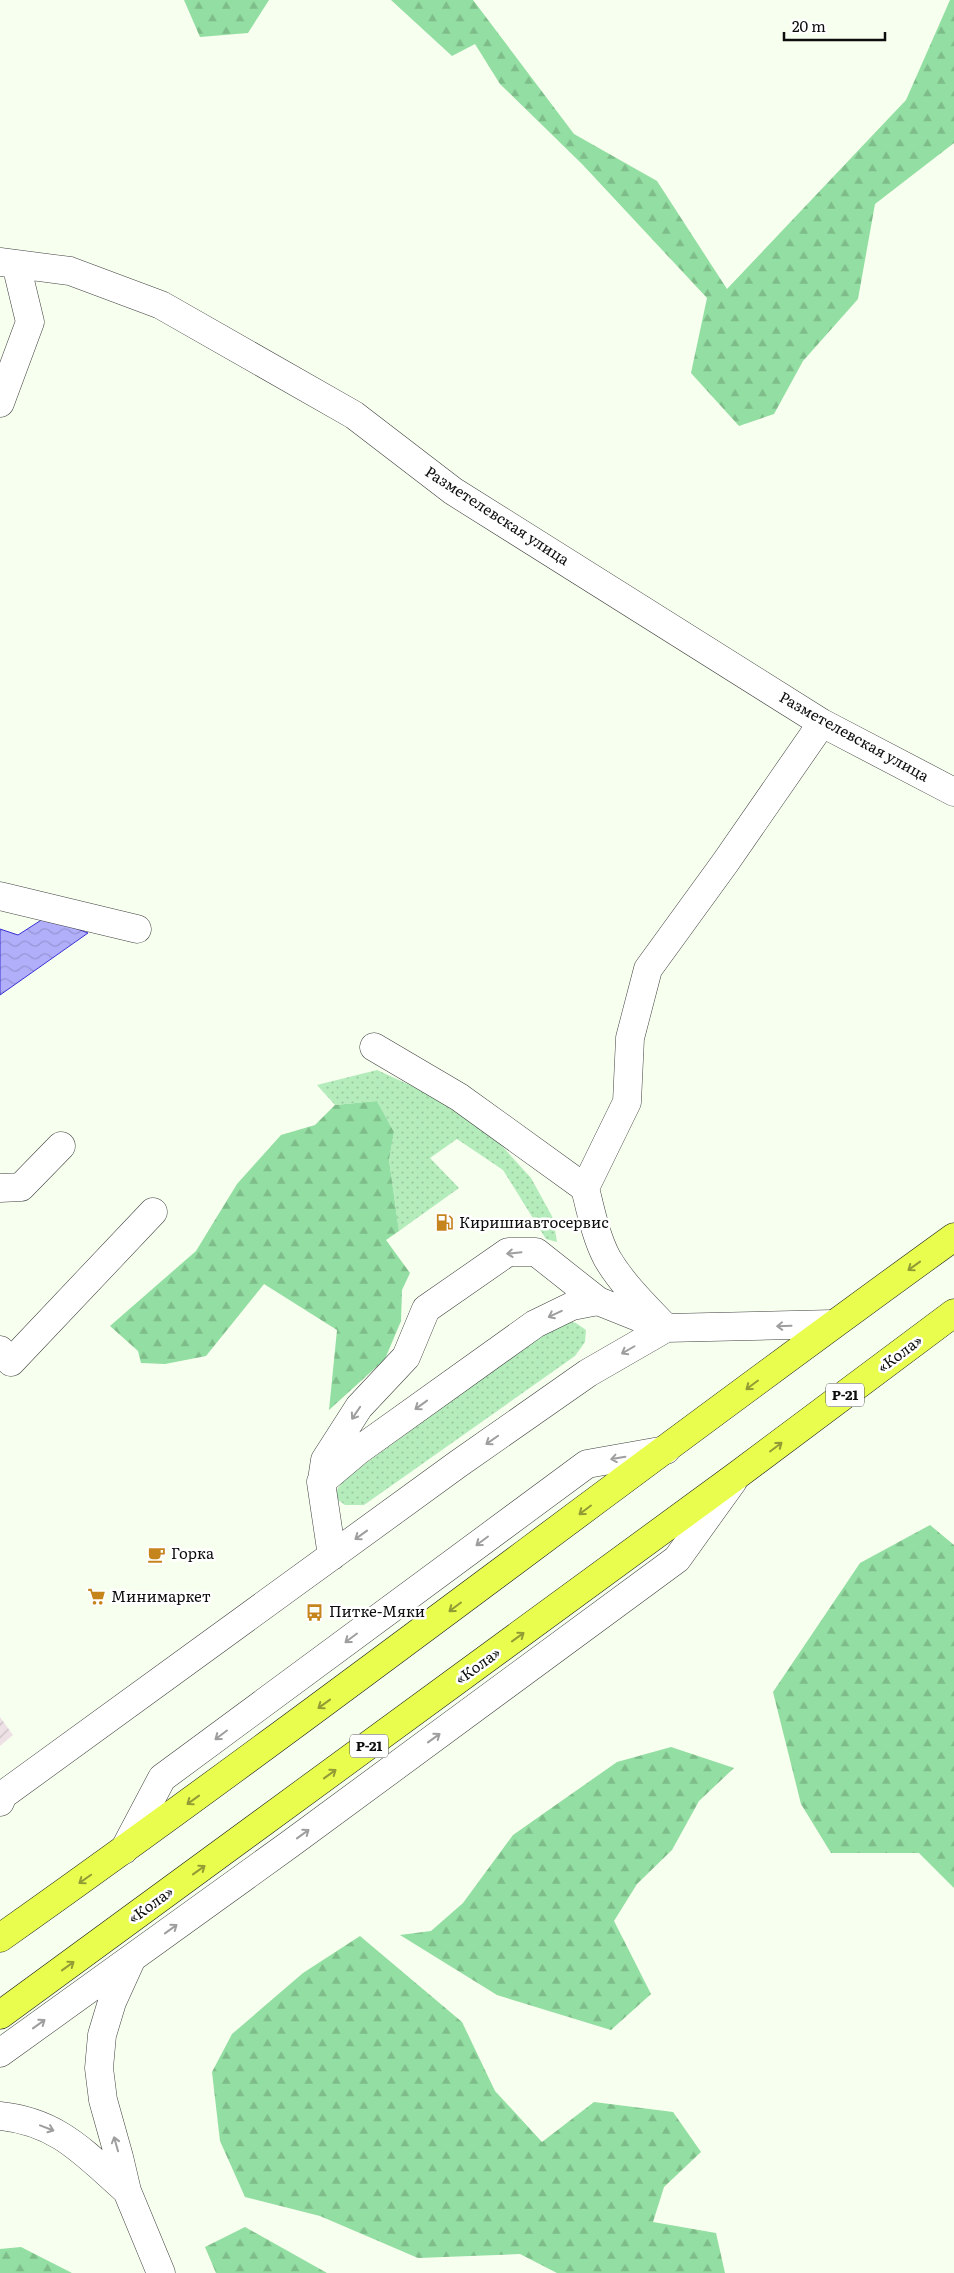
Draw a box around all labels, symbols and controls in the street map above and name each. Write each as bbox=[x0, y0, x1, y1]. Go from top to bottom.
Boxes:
scale bar bbox=[784, 10, 885, 42]
text: 20 m bbox=[792, 14, 826, 37]
street label: Разметелевская улица bbox=[421, 459, 575, 571]
street label: Разметелевская улица bbox=[776, 685, 935, 787]
place label: Киришиавтосервис bbox=[459, 1210, 609, 1233]
fuel station icon: Киришиавтосервис bbox=[435, 1213, 455, 1233]
one-way arrow bbox=[507, 1248, 523, 1257]
one-way arrow bbox=[908, 1260, 922, 1271]
one-way arrow bbox=[548, 1310, 563, 1319]
one-way arrow bbox=[777, 1321, 793, 1331]
street label: «Кола» bbox=[872, 1328, 927, 1378]
one-way arrow bbox=[621, 1346, 635, 1356]
one-way arrow bbox=[745, 1380, 759, 1390]
road number: Р-21 bbox=[826, 1384, 864, 1406]
one-way arrow bbox=[414, 1400, 428, 1410]
one-way arrow bbox=[351, 1405, 361, 1419]
one-way arrow bbox=[486, 1435, 500, 1445]
one-way arrow bbox=[769, 1442, 783, 1452]
one-way arrow bbox=[611, 1454, 627, 1464]
one-way arrow bbox=[578, 1505, 592, 1515]
one-way arrow bbox=[354, 1530, 368, 1540]
one-way arrow bbox=[475, 1536, 489, 1546]
place label: Горка bbox=[171, 1541, 215, 1564]
cafe icon: Горка bbox=[147, 1544, 167, 1564]
place label: Минимаркет bbox=[111, 1584, 211, 1607]
supermarket icon: Минимаркет bbox=[87, 1587, 107, 1607]
place label: Питке-Мяки bbox=[329, 1599, 425, 1622]
bus stop icon: Питке-Мяки bbox=[305, 1602, 325, 1622]
one-way arrow bbox=[448, 1602, 462, 1612]
one-way arrow bbox=[511, 1632, 525, 1642]
one-way arrow bbox=[344, 1633, 358, 1643]
street label: «Кола» bbox=[450, 1640, 505, 1689]
one-way arrow bbox=[317, 1699, 331, 1709]
one-way arrow bbox=[214, 1730, 228, 1740]
one-way arrow bbox=[427, 1732, 440, 1743]
road number: Р-21 bbox=[350, 1734, 388, 1758]
one-way arrow bbox=[323, 1769, 336, 1780]
one-way arrow bbox=[186, 1795, 200, 1805]
one-way arrow bbox=[296, 1829, 310, 1839]
one-way arrow bbox=[192, 1865, 206, 1875]
one-way arrow bbox=[78, 1873, 92, 1884]
street label: «Кола» bbox=[123, 1879, 178, 1928]
one-way arrow bbox=[164, 1924, 178, 1934]
one-way arrow bbox=[61, 1961, 75, 1971]
one-way arrow bbox=[32, 2019, 46, 2029]
one-way arrow bbox=[39, 2124, 54, 2133]
one-way arrow bbox=[110, 2136, 120, 2152]

